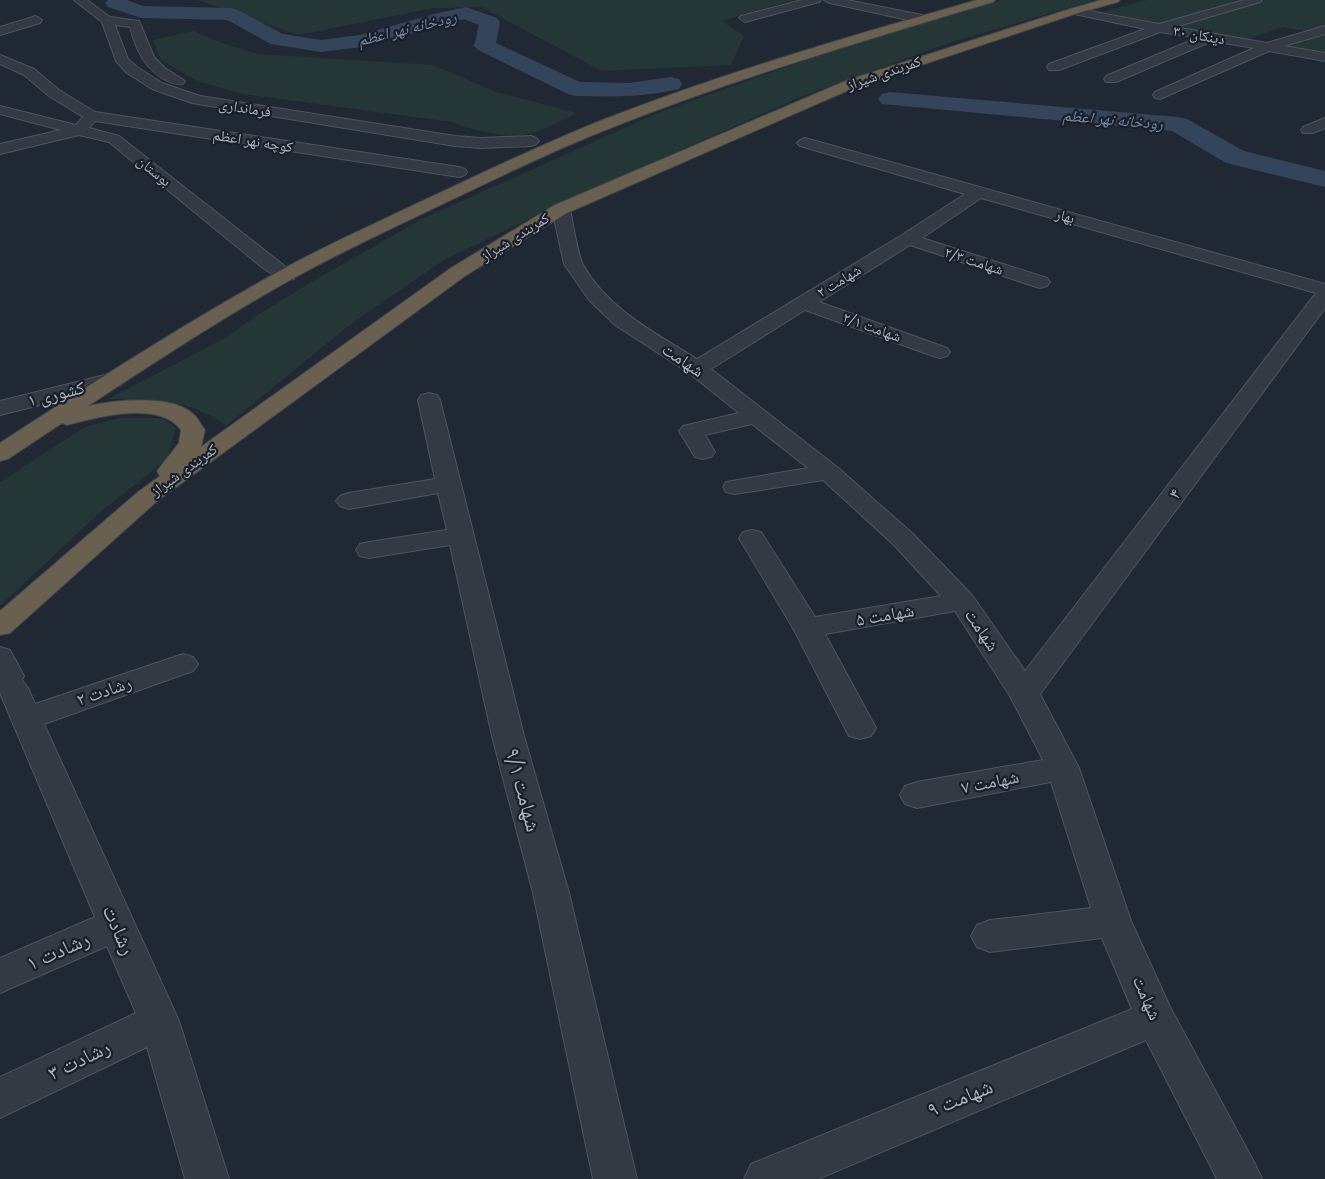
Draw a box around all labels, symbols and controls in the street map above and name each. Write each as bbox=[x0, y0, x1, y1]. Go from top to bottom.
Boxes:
water label: رودخانه نهر اعظم bbox=[356, 7, 459, 51]
street label: ۳۰ دینکان bbox=[1172, 22, 1226, 49]
street label: کمربندی شیراز bbox=[843, 52, 924, 95]
street label: فرمانداری bbox=[217, 95, 273, 122]
water label: رودخانه نهر اعظم bbox=[1062, 106, 1164, 134]
street label: کوچه نهر اعظم bbox=[212, 126, 294, 157]
street label: بوستان bbox=[133, 152, 175, 191]
street label: بهار bbox=[1052, 204, 1077, 227]
street label: کمربندی شیراز bbox=[477, 209, 553, 267]
street label: ۲/۳ شهامت bbox=[942, 243, 1006, 279]
street label: ۲ شهامت bbox=[814, 261, 865, 301]
street label: ۲/۱ شهامت bbox=[840, 308, 904, 346]
street label: شهامت bbox=[658, 338, 708, 381]
street label: ۱ کشوری bbox=[25, 376, 87, 412]
street label: کمربندی شیراز bbox=[147, 440, 221, 501]
street label: ۴ bbox=[1164, 484, 1185, 503]
street label: ۵ شهامت bbox=[854, 599, 915, 630]
street label: شهامت bbox=[961, 605, 1004, 655]
street label: ۲ رشادت bbox=[74, 671, 134, 710]
street label: ۹/۱ شهامت bbox=[500, 745, 547, 834]
street label: ۷ شهامت bbox=[959, 766, 1021, 797]
street label: رشادت bbox=[98, 901, 141, 958]
street label: ۱ رشادت bbox=[22, 926, 93, 975]
street label: شهامت bbox=[1128, 972, 1166, 1023]
street label: ۳ رشادت bbox=[43, 1034, 114, 1084]
street label: ۹ شهامت bbox=[924, 1073, 996, 1122]

